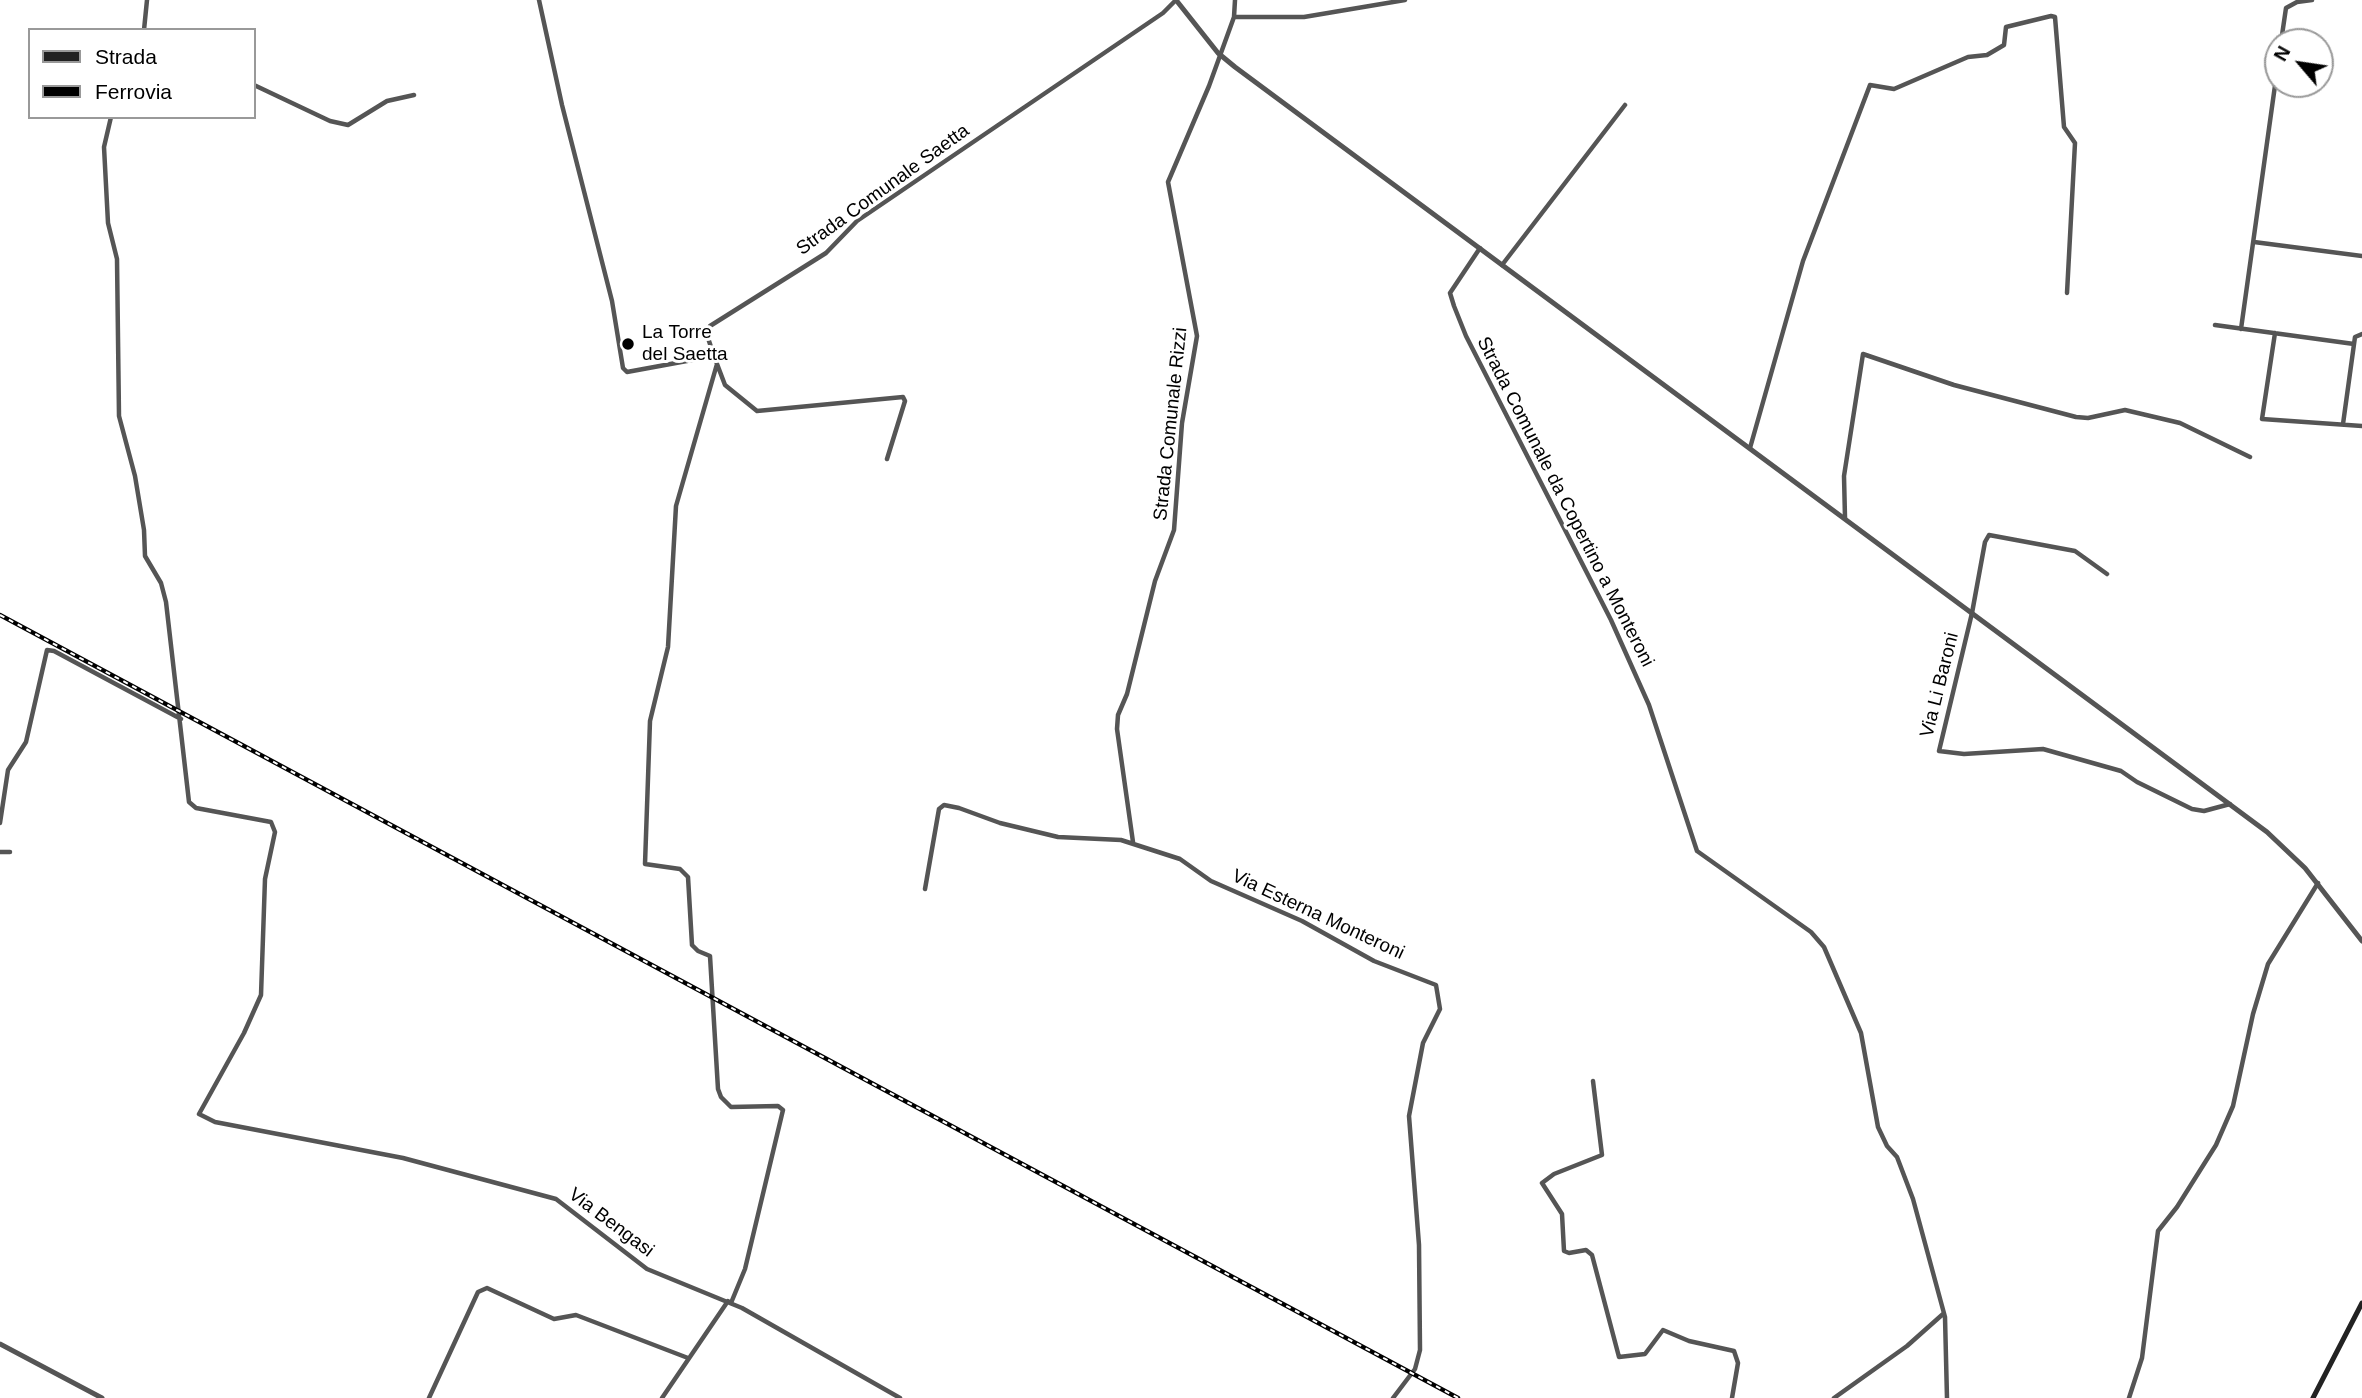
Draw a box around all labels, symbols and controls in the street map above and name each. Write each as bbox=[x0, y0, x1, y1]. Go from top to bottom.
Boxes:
legend bbox=[28, 28, 256, 119]
north arrow bbox=[2264, 28, 2334, 98]
text: N bbox=[2269, 42, 2294, 65]
text: Strada bbox=[95, 45, 157, 68]
text: Ferrovia bbox=[95, 80, 172, 103]
street label: Strada Comunale Saetta bbox=[792, 120, 974, 260]
place label: La Torre del Saetta bbox=[642, 322, 728, 366]
street label: Strada Comunale Rizzi bbox=[1150, 326, 1192, 522]
street label: Strada Comunale da Copertino a Monteroni bbox=[1471, 333, 1659, 671]
marker: La Torre del Saetta bbox=[620, 336, 636, 352]
street label: Via Li Baroni bbox=[1916, 630, 1964, 740]
street label: Via Esterna Monteroni bbox=[1228, 865, 1408, 965]
street label: Via Bengasi bbox=[564, 1183, 658, 1263]

